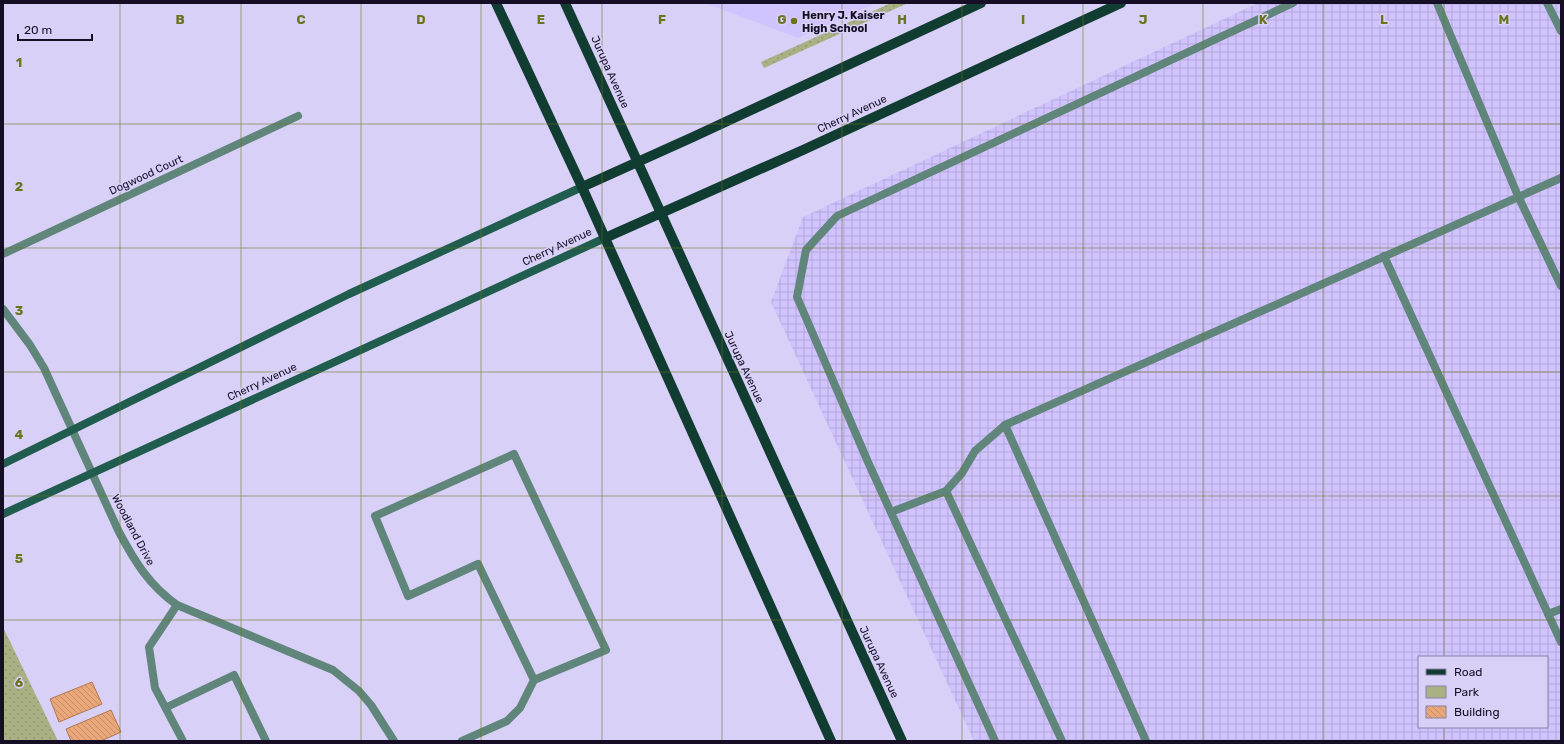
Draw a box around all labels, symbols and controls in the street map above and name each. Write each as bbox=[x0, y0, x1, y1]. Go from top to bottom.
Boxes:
place label: Henry J. Kaiser High School bbox=[802, 9, 885, 35]
text: B bbox=[175, 12, 185, 27]
text: C bbox=[296, 12, 306, 27]
text: D bbox=[416, 12, 426, 27]
text: E bbox=[537, 12, 545, 27]
text: F bbox=[658, 12, 666, 27]
text: G bbox=[777, 12, 787, 27]
text: H bbox=[897, 12, 907, 27]
text: I bbox=[1021, 12, 1025, 27]
text: J bbox=[1139, 12, 1147, 27]
text: K bbox=[1259, 12, 1268, 27]
text: L bbox=[1380, 12, 1388, 27]
text: M bbox=[1499, 12, 1509, 27]
scale bar bbox=[18, 16, 92, 42]
marker: Henry J. Kaiser High School bbox=[789, 16, 799, 26]
text: 20 m bbox=[24, 23, 52, 37]
street label: Jurupa Avenue bbox=[588, 34, 632, 110]
text: 1 bbox=[16, 55, 22, 70]
street label: Cherry Avenue bbox=[815, 92, 889, 136]
street label: Dogwood Court bbox=[107, 152, 186, 198]
text: 2 bbox=[15, 179, 23, 194]
street label: Cherry Avenue bbox=[520, 225, 594, 269]
text: 3 bbox=[15, 303, 24, 318]
street label: Jurupa Avenue bbox=[722, 329, 766, 405]
street label: Cherry Avenue bbox=[225, 360, 299, 404]
text: 4 bbox=[15, 427, 24, 442]
street label: Woodland Drive bbox=[109, 492, 157, 568]
text: 5 bbox=[15, 551, 23, 566]
street label: Jurupa Avenue bbox=[857, 624, 901, 700]
legend bbox=[1418, 656, 1548, 728]
text: Road bbox=[1454, 665, 1482, 679]
text: 6 bbox=[15, 675, 24, 690]
text: Park bbox=[1454, 685, 1480, 699]
text: Building bbox=[1454, 705, 1500, 719]

